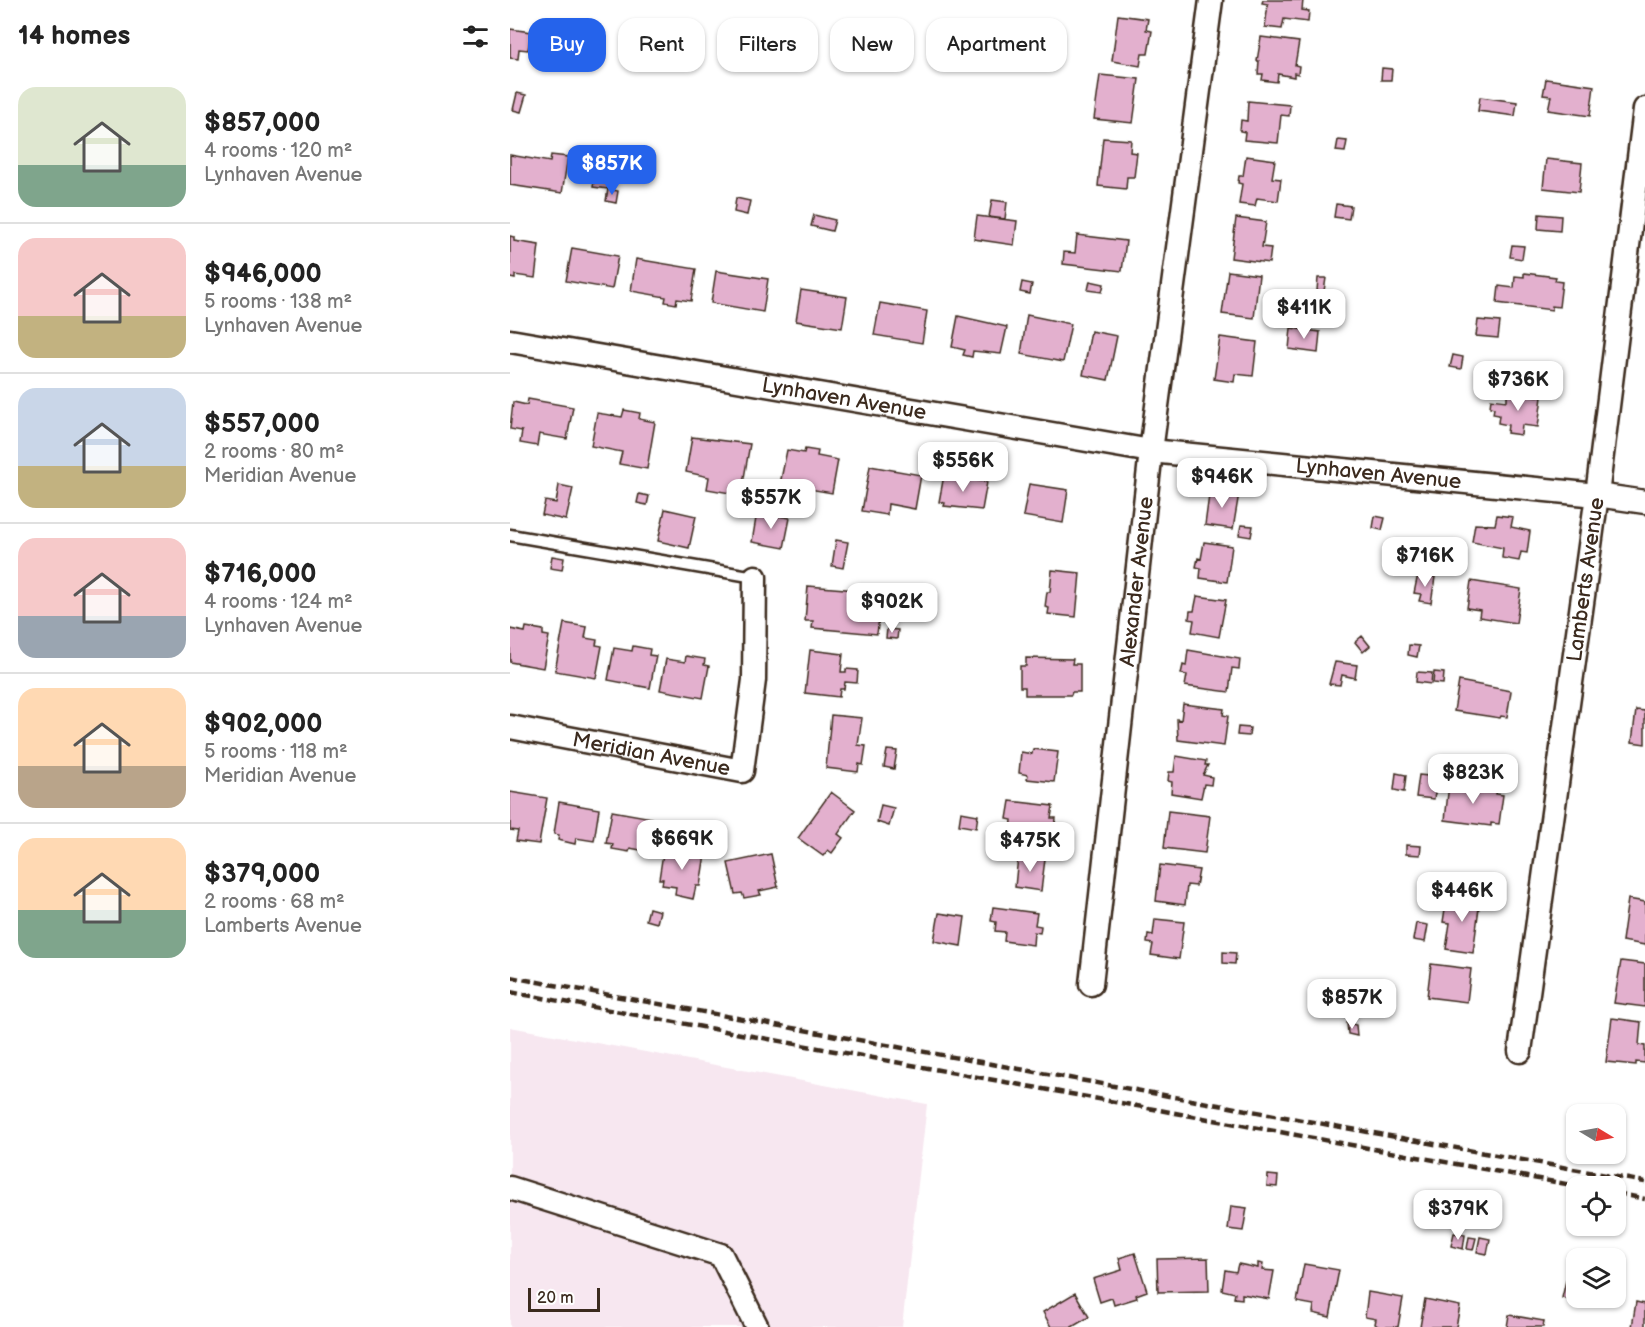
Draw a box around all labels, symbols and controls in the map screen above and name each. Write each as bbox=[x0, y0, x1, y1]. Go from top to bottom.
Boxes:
chip: Buy bbox=[528, 18, 606, 72]
chip: Rent bbox=[618, 18, 705, 72]
chip: Filters bbox=[717, 18, 818, 72]
chip: New bbox=[830, 18, 914, 72]
chip: Apartment bbox=[926, 18, 1067, 72]
icon: filters bbox=[459, 20, 492, 53]
text: 14 homes bbox=[18, 21, 130, 52]
text: $857,000 bbox=[204, 108, 320, 139]
icon: home bbox=[66, 111, 138, 183]
text: 4 rooms · 120 m² bbox=[204, 139, 353, 163]
pin: $857K bbox=[570, 145, 654, 196]
text: $857K bbox=[581, 152, 643, 176]
text: Lynhaven Avenue bbox=[204, 163, 362, 187]
text: $946,000 bbox=[204, 259, 322, 290]
icon: home bbox=[66, 262, 138, 334]
pin: $411K bbox=[1262, 289, 1346, 340]
text: 5 rooms · 138 m² bbox=[204, 290, 352, 314]
text: $411K bbox=[1277, 296, 1332, 320]
text: Lynhaven Avenue bbox=[204, 314, 362, 338]
pin: $736K bbox=[1476, 361, 1560, 412]
text: $736K bbox=[1487, 368, 1549, 392]
street label: Lynhaven Avenue bbox=[760, 372, 928, 425]
text: $557,000 bbox=[204, 409, 320, 440]
icon: home bbox=[66, 412, 138, 484]
text: 2 rooms · 80 m² bbox=[204, 440, 344, 464]
pin: $556K bbox=[921, 442, 1005, 493]
text: $556K bbox=[932, 449, 994, 473]
street label: Lynhaven Avenue bbox=[1294, 453, 1463, 494]
pin: $946K bbox=[1180, 458, 1264, 509]
text: Meridian Avenue bbox=[204, 464, 356, 488]
text: $946K bbox=[1191, 465, 1253, 489]
pin: $557K bbox=[729, 479, 813, 530]
text: $557K bbox=[741, 486, 801, 510]
street label: Alexander Avenue bbox=[1114, 495, 1158, 668]
street label: Lamberts Avenue bbox=[1562, 496, 1609, 663]
pin: $716K bbox=[1383, 537, 1467, 588]
text: $716K bbox=[1396, 544, 1454, 568]
text: $716,000 bbox=[204, 559, 317, 590]
icon: home bbox=[66, 562, 138, 634]
pin: $902K bbox=[850, 583, 934, 634]
text: 4 rooms · 124 m² bbox=[204, 590, 353, 614]
text: $902K bbox=[861, 590, 923, 614]
text: Lynhaven Avenue bbox=[204, 614, 362, 638]
text: $902,000 bbox=[204, 709, 323, 740]
icon: home bbox=[66, 712, 138, 784]
street label: Meridian Avenue bbox=[571, 727, 732, 781]
text: 5 rooms · 118 m² bbox=[204, 740, 348, 764]
pin: $823K bbox=[1431, 754, 1515, 805]
text: $823K bbox=[1442, 761, 1504, 785]
text: Meridian Avenue bbox=[204, 764, 356, 788]
pin: $669K bbox=[640, 820, 724, 871]
pin: $475K bbox=[988, 822, 1072, 873]
text: $669K bbox=[651, 827, 713, 851]
text: $475K bbox=[999, 829, 1061, 853]
text: $379,000 bbox=[204, 859, 320, 890]
icon: home bbox=[66, 862, 138, 934]
pin: $446K bbox=[1420, 872, 1504, 923]
text: $446K bbox=[1431, 879, 1493, 903]
text: 2 rooms · 68 m² bbox=[204, 890, 345, 914]
text: Lamberts Avenue bbox=[204, 914, 362, 938]
pin: $857K bbox=[1310, 979, 1394, 1030]
text: $857K bbox=[1321, 986, 1383, 1010]
north arrow bbox=[1566, 1104, 1626, 1164]
map controls bbox=[1566, 1104, 1626, 1308]
button: locate bbox=[1566, 1176, 1626, 1236]
pin: $379K bbox=[1416, 1190, 1500, 1241]
text: $379K bbox=[1427, 1197, 1489, 1221]
button: layers bbox=[1566, 1248, 1626, 1308]
scale bar bbox=[528, 1285, 600, 1312]
text: 20 m bbox=[537, 1289, 573, 1308]

